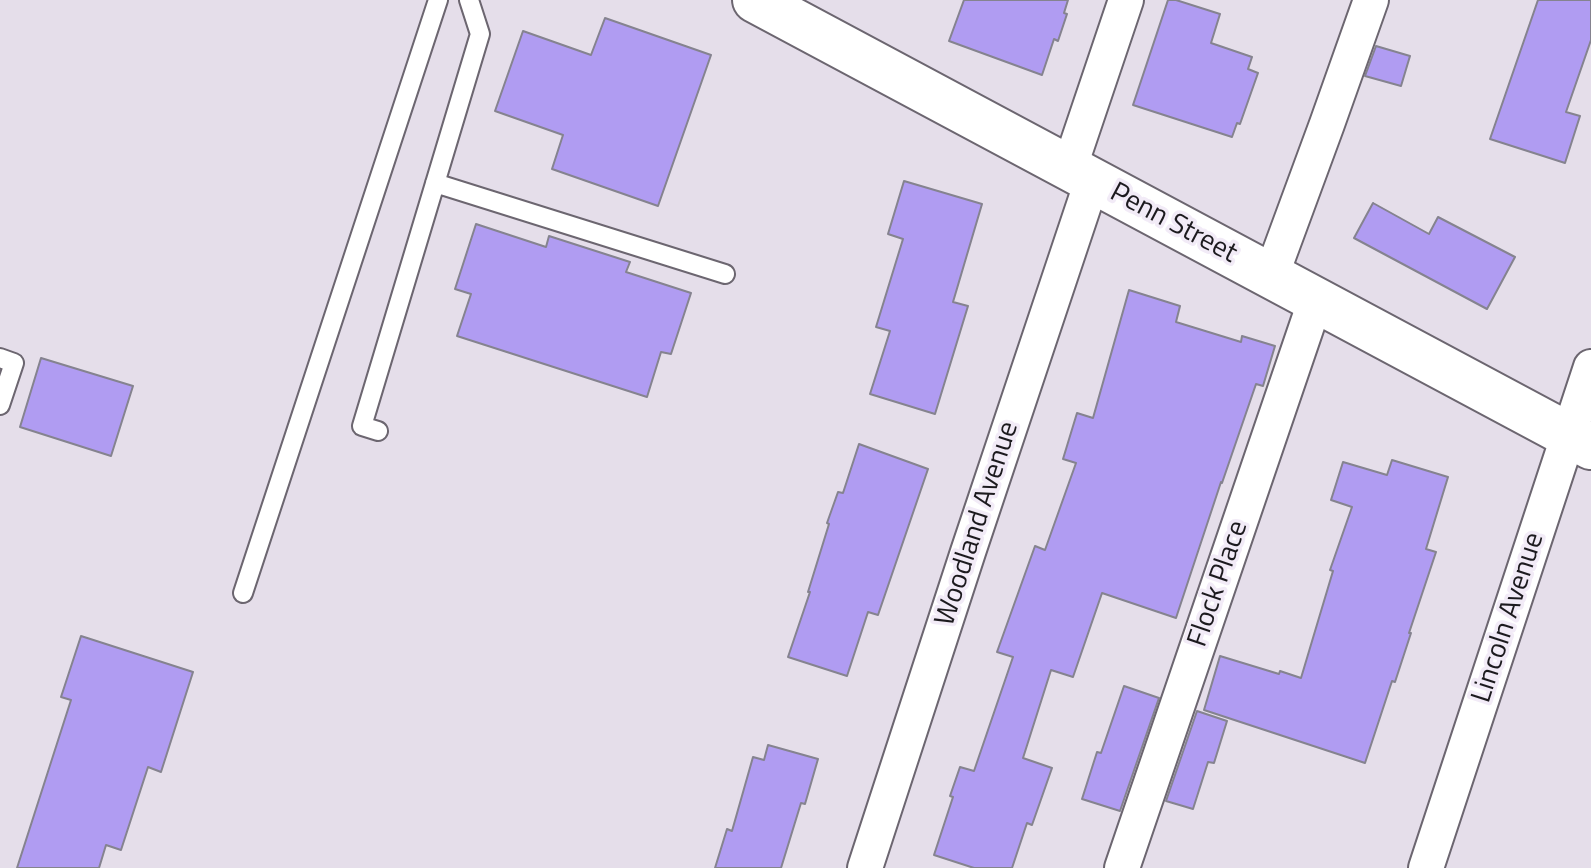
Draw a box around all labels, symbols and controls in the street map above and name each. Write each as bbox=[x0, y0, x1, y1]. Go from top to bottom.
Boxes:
street label: Penn Street bbox=[1104, 177, 1242, 271]
street label: Woodland Avenue bbox=[929, 418, 1027, 630]
street label: Flock Place bbox=[1182, 517, 1256, 651]
street label: Lincoln Avenue bbox=[1466, 529, 1552, 707]

